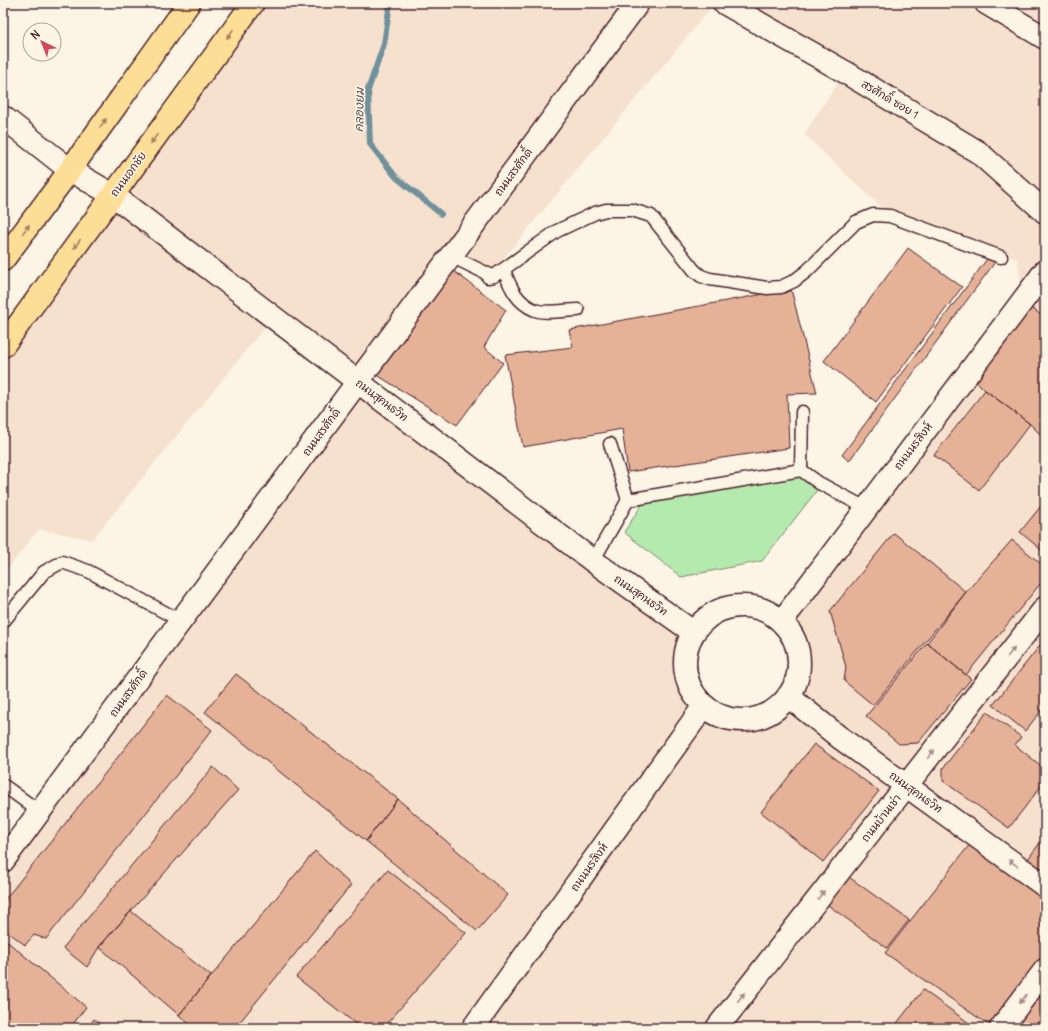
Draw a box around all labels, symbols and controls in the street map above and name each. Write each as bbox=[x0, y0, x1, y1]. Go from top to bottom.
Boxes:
north arrow bbox=[22, 22, 62, 62]
text: N bbox=[28, 27, 43, 42]
one-way arrow bbox=[226, 29, 234, 40]
street label: สรศักดิ์ ซอย 1 bbox=[859, 73, 923, 122]
water label: คลองยม bbox=[351, 86, 367, 132]
one-way arrow bbox=[99, 118, 107, 129]
one-way arrow bbox=[149, 134, 158, 145]
street label: ถนนสรศักดิ์ bbox=[487, 143, 535, 199]
street label: ถนนเอกชัย bbox=[107, 149, 149, 199]
one-way arrow bbox=[22, 223, 30, 234]
one-way arrow bbox=[73, 239, 81, 250]
street label: ถนนสุคนธวิท bbox=[352, 376, 411, 426]
street label: ถนนสรศักดิ์ bbox=[295, 403, 343, 459]
street label: ถนนนรสิงห์ bbox=[890, 419, 935, 473]
street label: ถนนสุคนธวิท bbox=[610, 571, 671, 620]
one-way arrow bbox=[1006, 646, 1015, 657]
street label: ถนนสรศักดิ์ bbox=[102, 664, 150, 720]
one-way arrow bbox=[926, 749, 935, 760]
street label: ถนนสุคนธวิท bbox=[885, 768, 945, 818]
street label: ถนนบ้านเช่า bbox=[857, 791, 904, 844]
street label: ถนนนรสิงห์ bbox=[566, 840, 611, 894]
one-way arrow bbox=[1008, 859, 1019, 867]
one-way arrow bbox=[817, 889, 825, 900]
one-way arrow bbox=[737, 992, 745, 1003]
one-way arrow bbox=[1019, 994, 1027, 1004]

